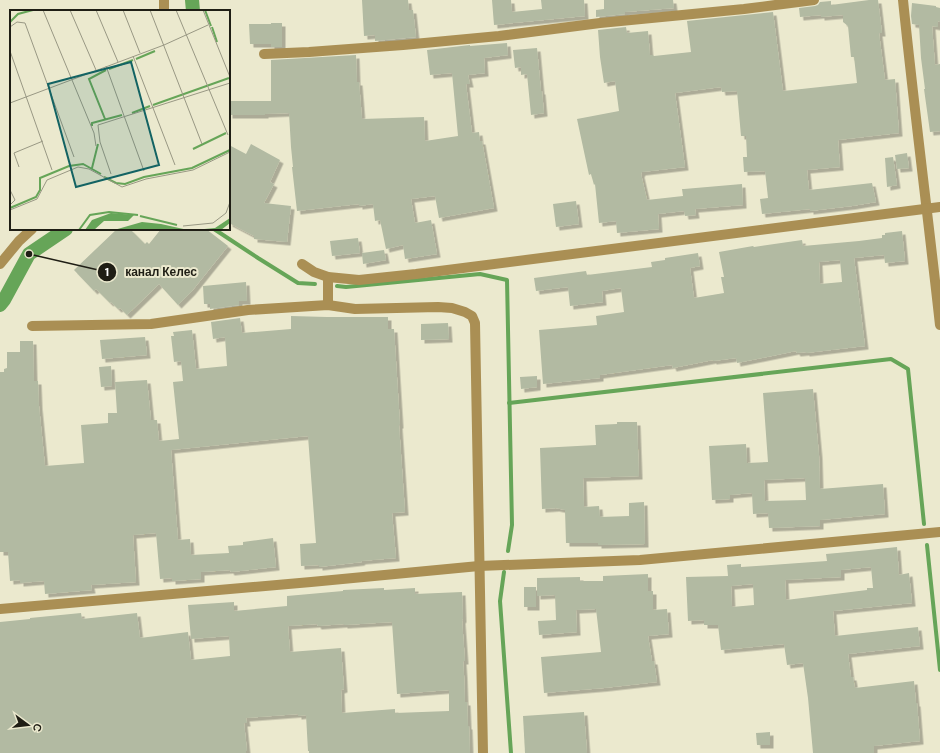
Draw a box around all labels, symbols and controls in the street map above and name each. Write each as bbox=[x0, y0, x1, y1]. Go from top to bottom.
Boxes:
inset map bbox=[10, 10, 230, 230]
callout: канал Келес bbox=[97, 260, 205, 284]
text: 1 bbox=[105, 264, 109, 280]
text: канал Келес bbox=[125, 264, 197, 280]
north arrow bbox=[8, 705, 48, 745]
text: С bbox=[30, 722, 45, 733]

